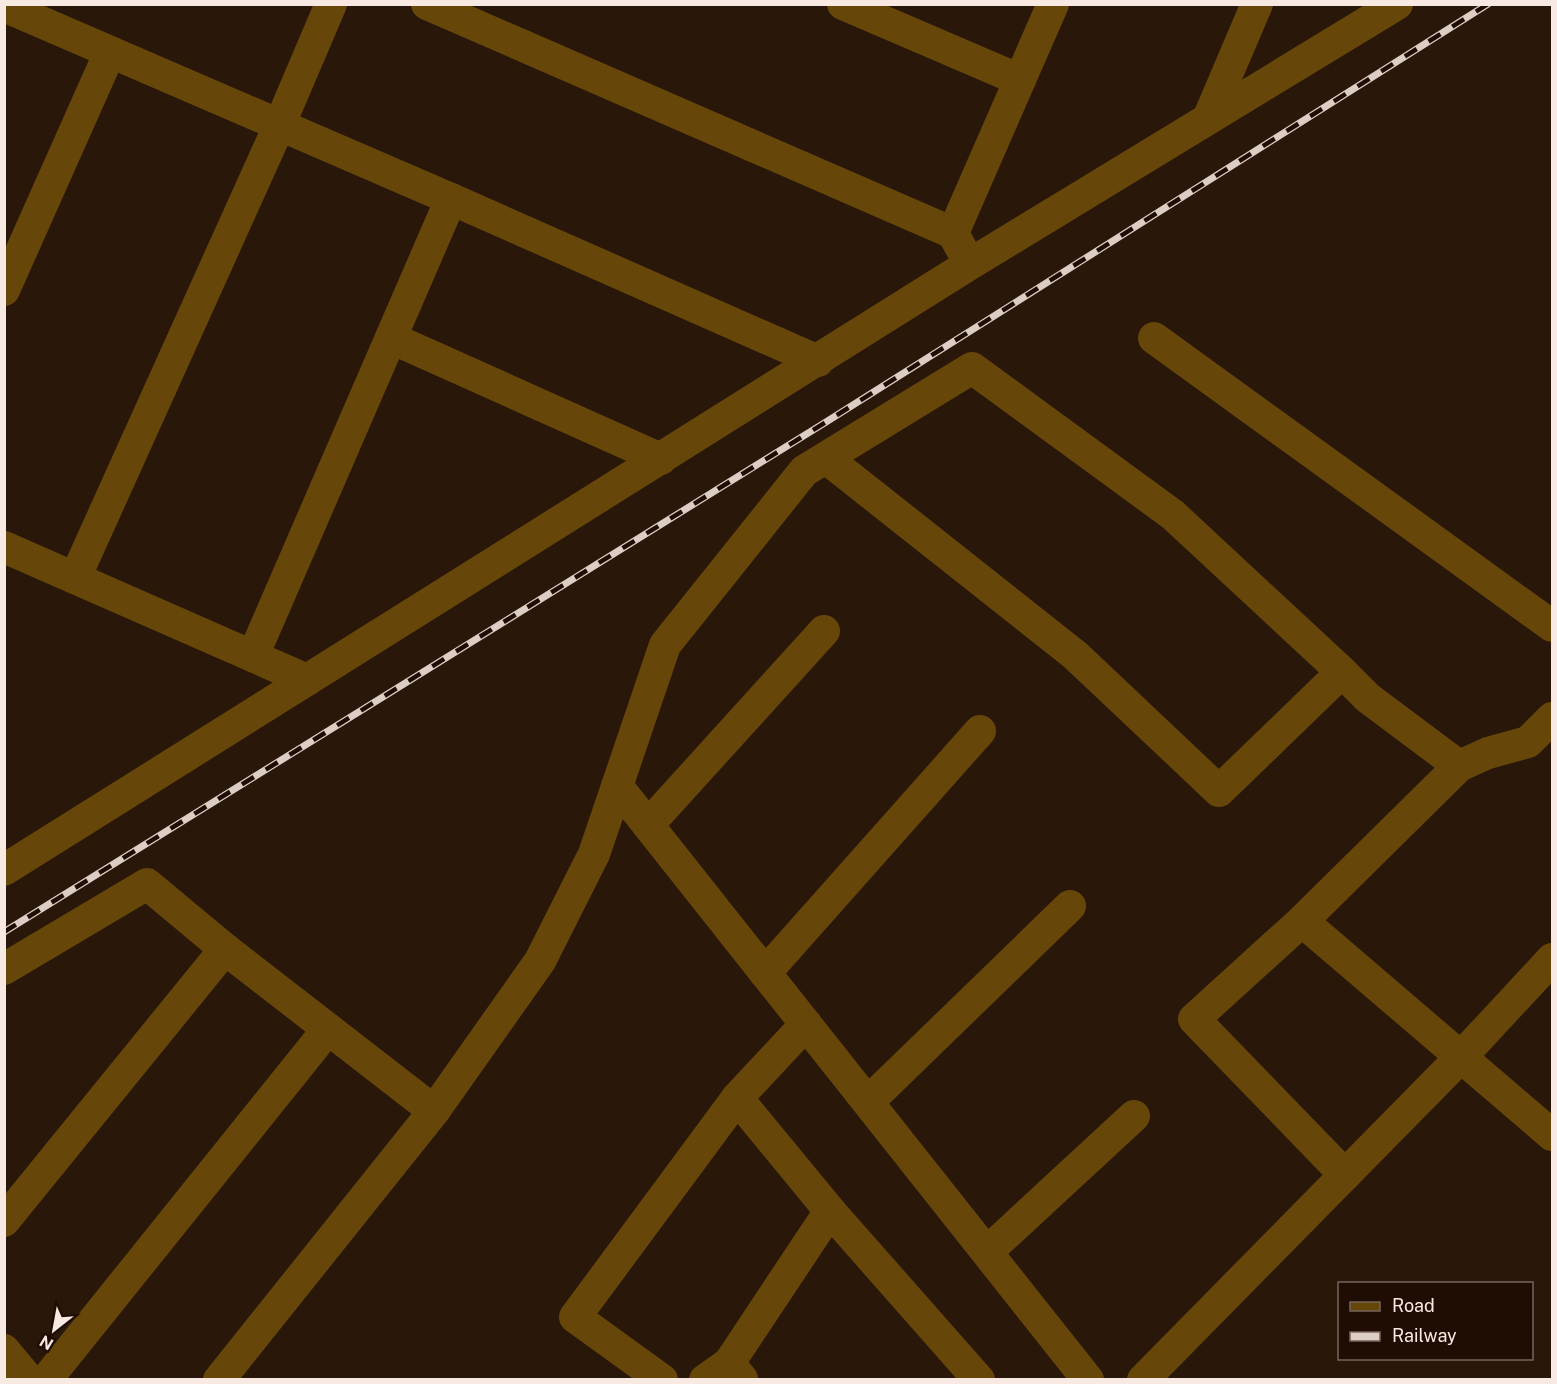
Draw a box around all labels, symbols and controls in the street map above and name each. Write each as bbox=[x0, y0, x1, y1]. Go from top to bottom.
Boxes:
legend bbox=[1338, 1282, 1533, 1360]
text: Road bbox=[1392, 1295, 1435, 1316]
north arrow bbox=[24, 1300, 84, 1360]
text: Railway bbox=[1392, 1325, 1457, 1346]
text: N bbox=[36, 1331, 57, 1354]

